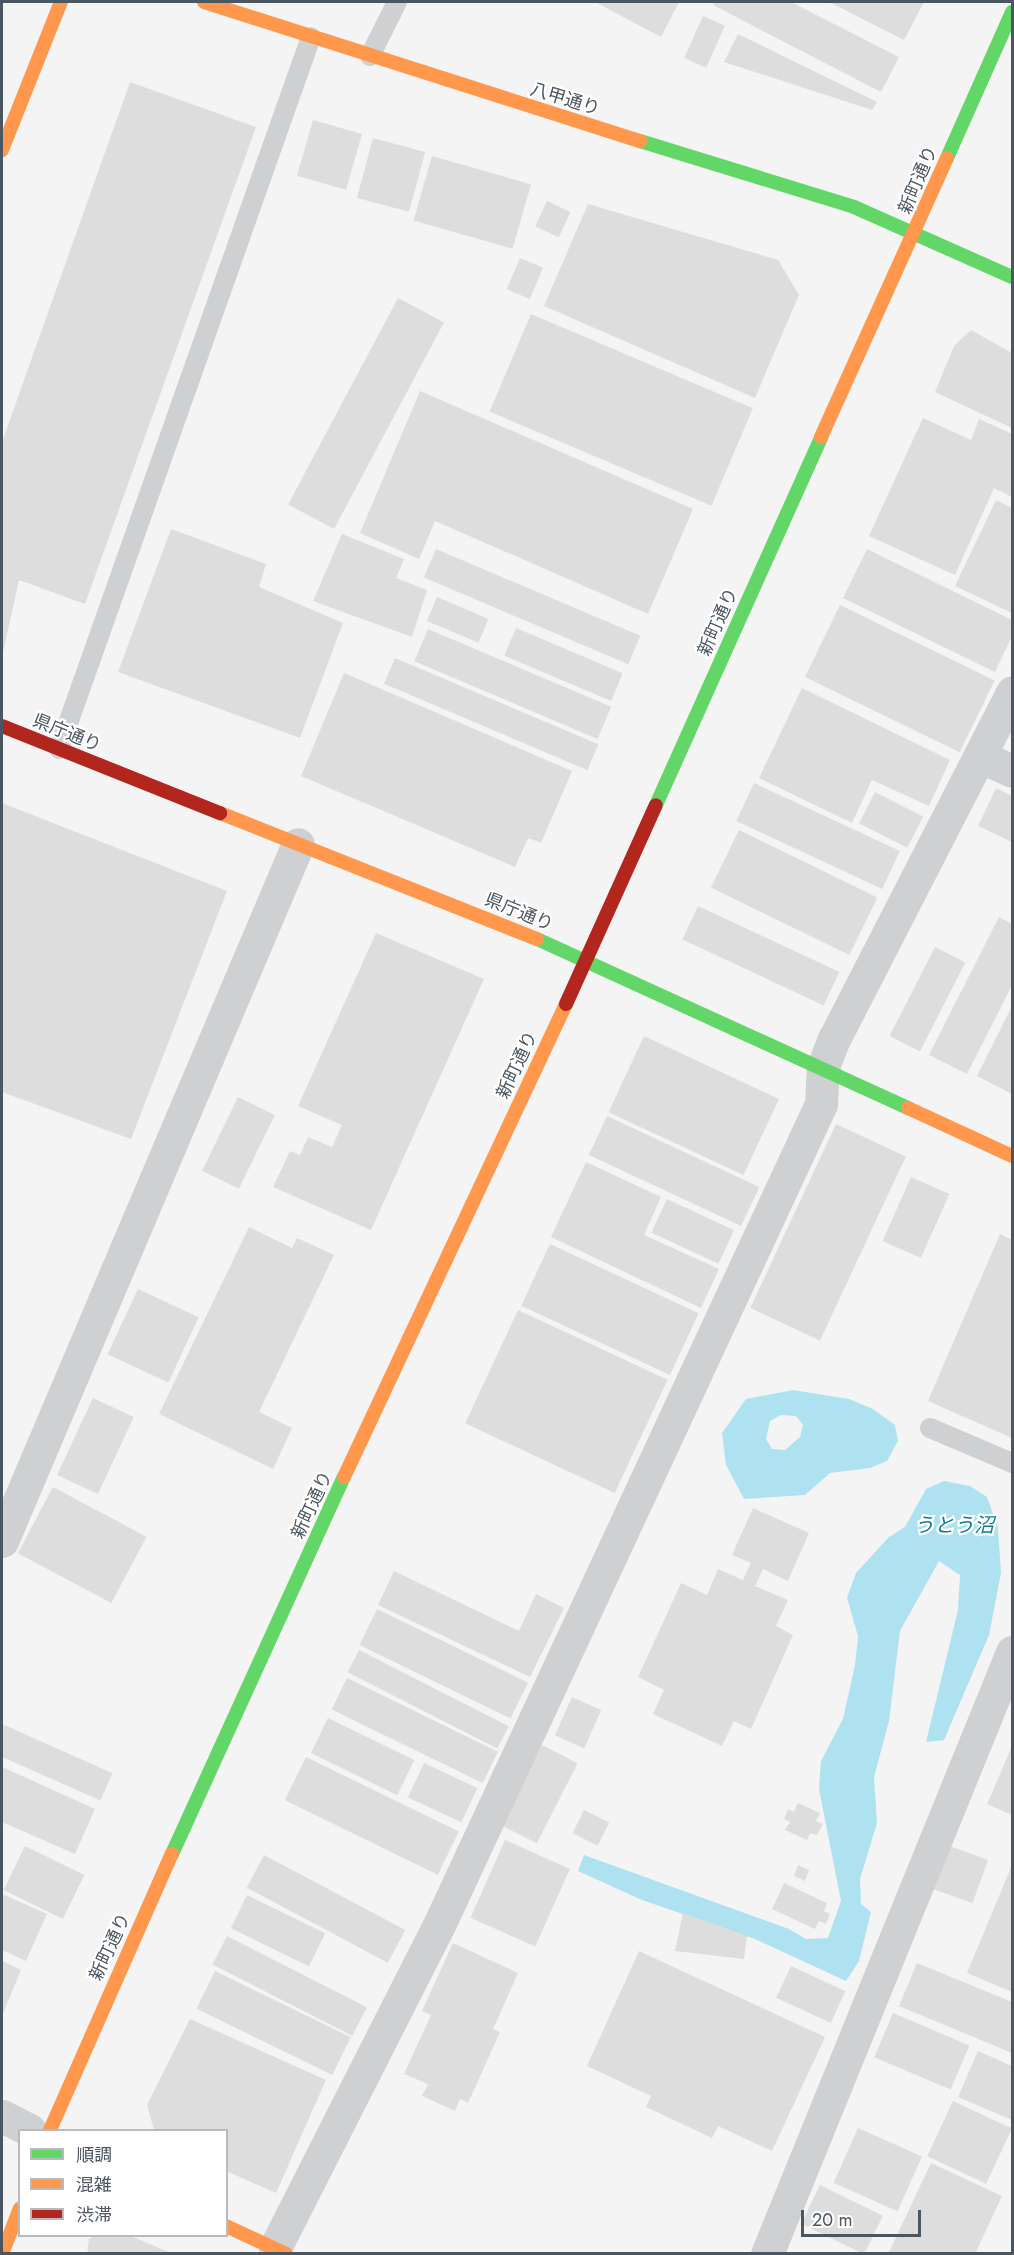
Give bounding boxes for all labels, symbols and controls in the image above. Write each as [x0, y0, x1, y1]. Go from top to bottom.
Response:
street label: 八甲通り [527, 78, 603, 120]
street label: 新町通り [894, 143, 942, 217]
street label: 新町通り [693, 585, 743, 659]
street label: 県庁通り [30, 710, 104, 756]
street label: 県庁通り [482, 889, 556, 935]
street label: 新町通り [492, 1028, 542, 1102]
street label: 新町通り [287, 1468, 337, 1542]
water label: うとう沼 [914, 1513, 994, 1537]
street label: 新町通り [85, 1910, 135, 1984]
legend [18, 2129, 228, 2237]
text: 順調 [76, 2142, 112, 2168]
text: 混雑 [76, 2172, 112, 2198]
scale bar [804, 2198, 924, 2236]
text: 渋滞 [76, 2202, 112, 2228]
text: 20 m [812, 2207, 852, 2233]

